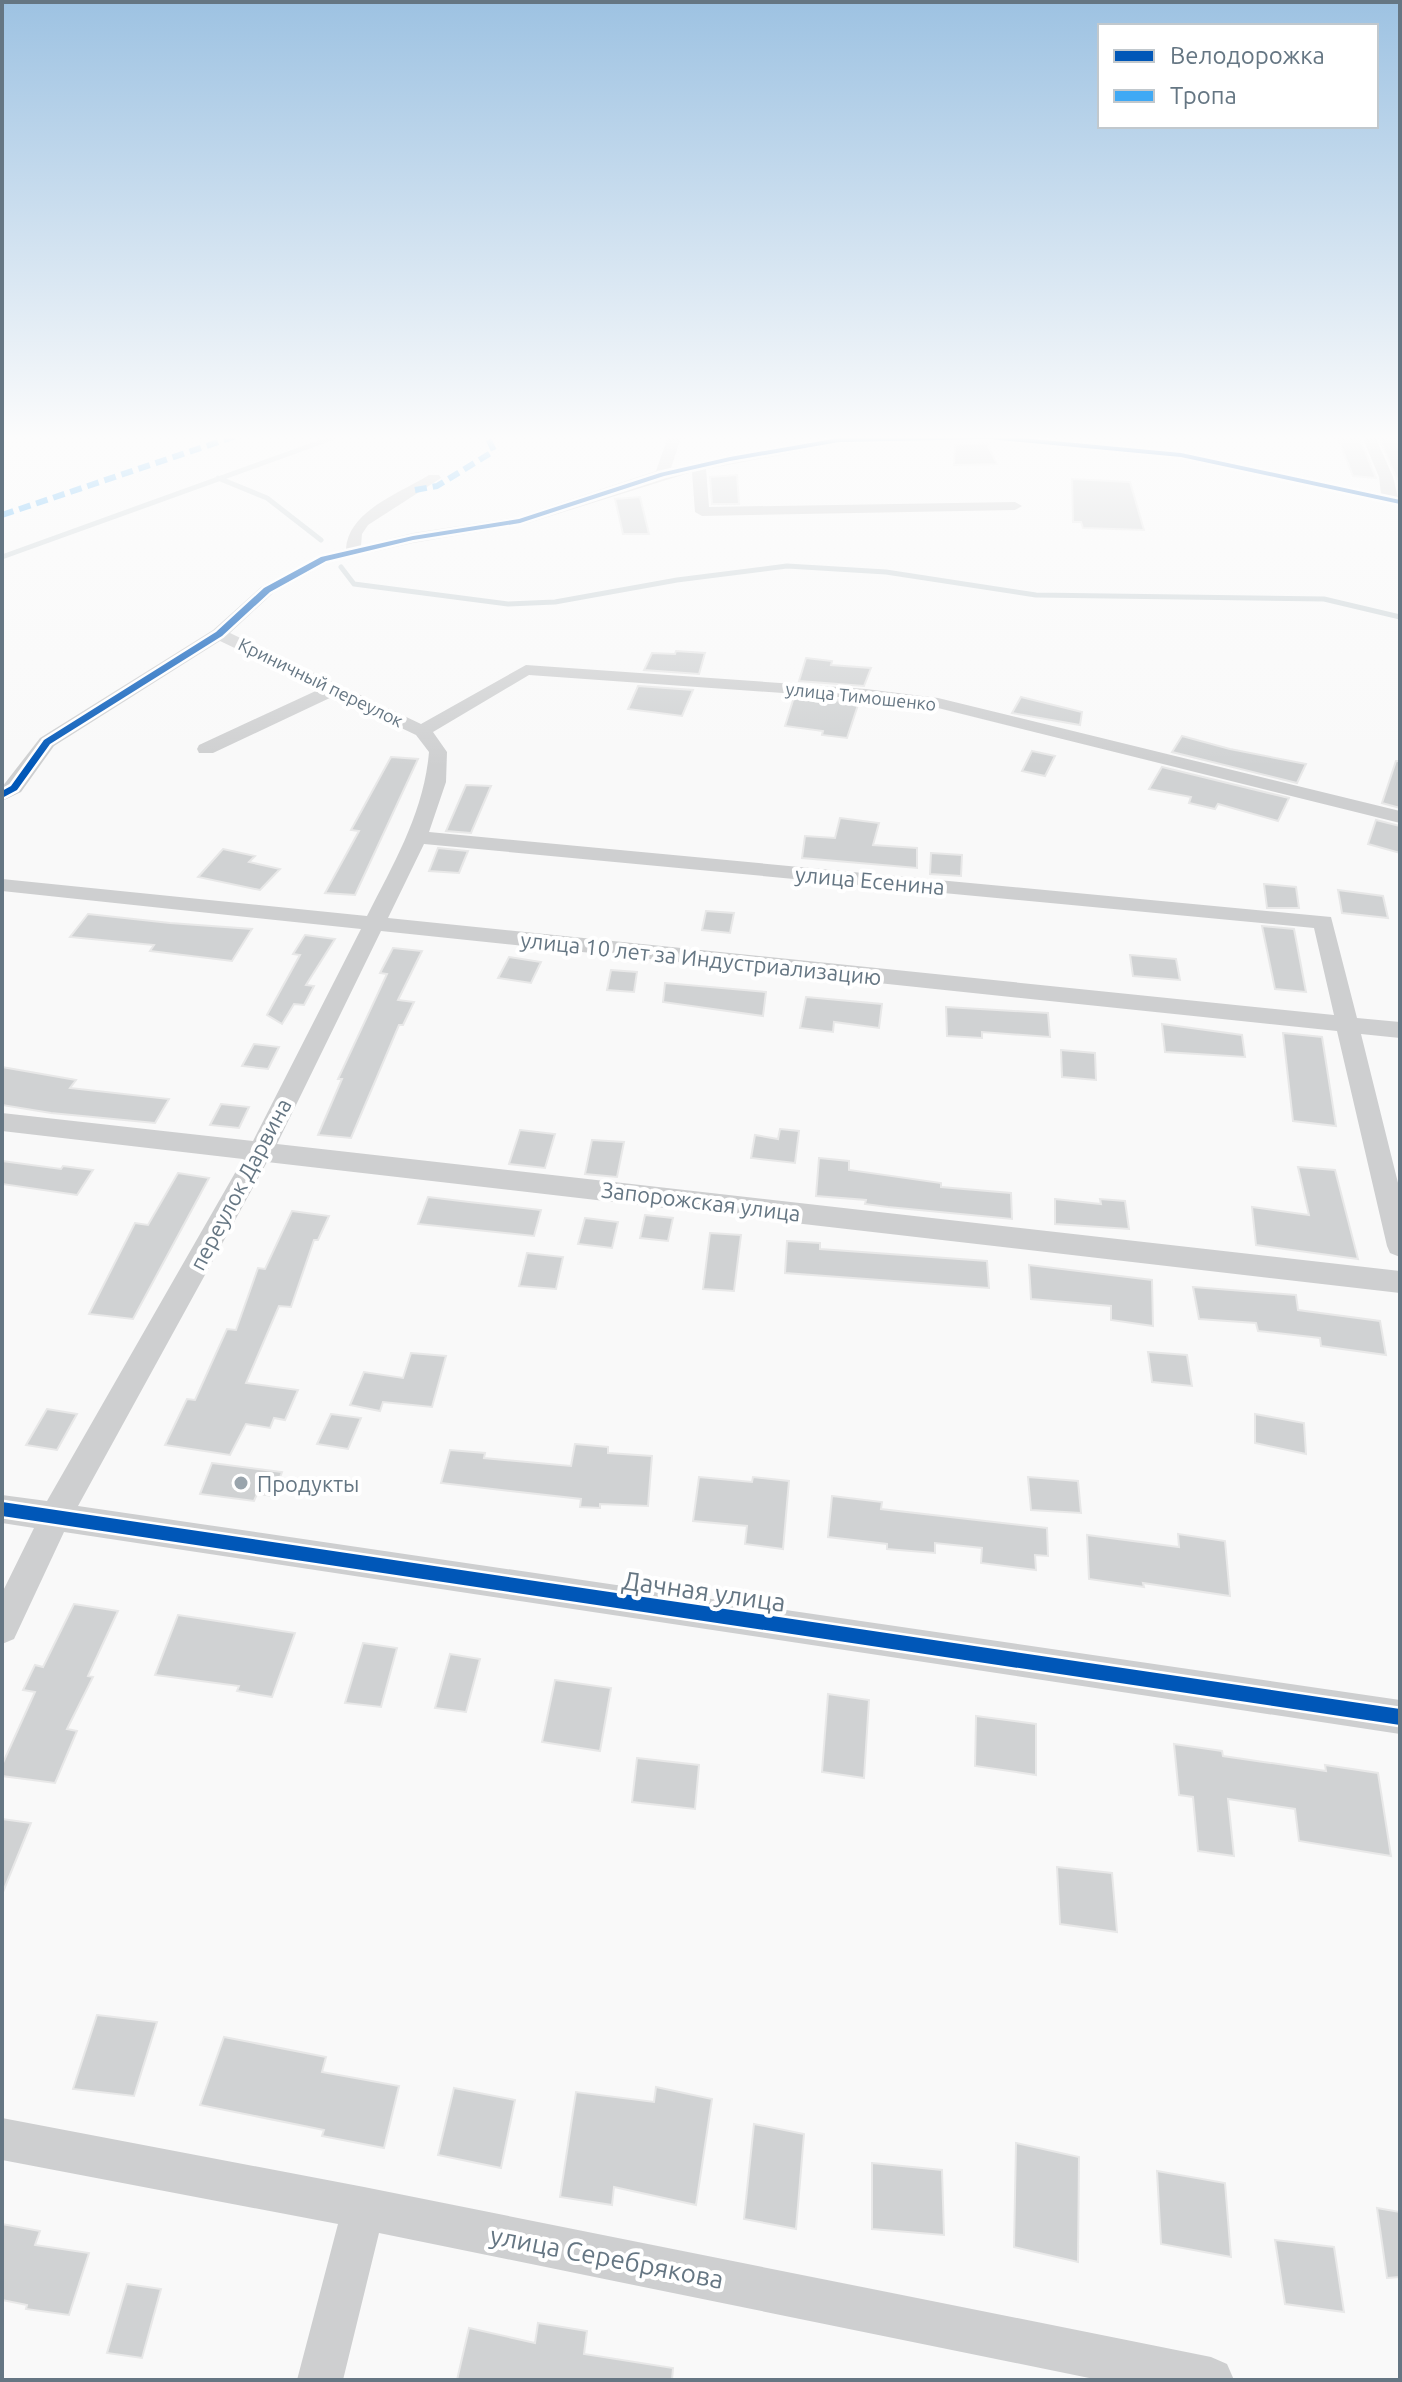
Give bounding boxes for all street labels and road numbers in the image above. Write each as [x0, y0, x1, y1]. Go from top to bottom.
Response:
street label: Криничный переулок [235, 633, 407, 731]
street label: улица Тимошенко [785, 678, 937, 714]
street label: улица Есенина [794, 861, 946, 899]
street label: улица 10 лет за Индустриализацию [519, 927, 883, 989]
street label: переулок Дарвина [184, 1094, 296, 1274]
street label: Запорожская улица [600, 1176, 802, 1226]
street label: Дачная улица [620, 1565, 788, 1617]
street label: улица Серебрякова [488, 2220, 726, 2294]

